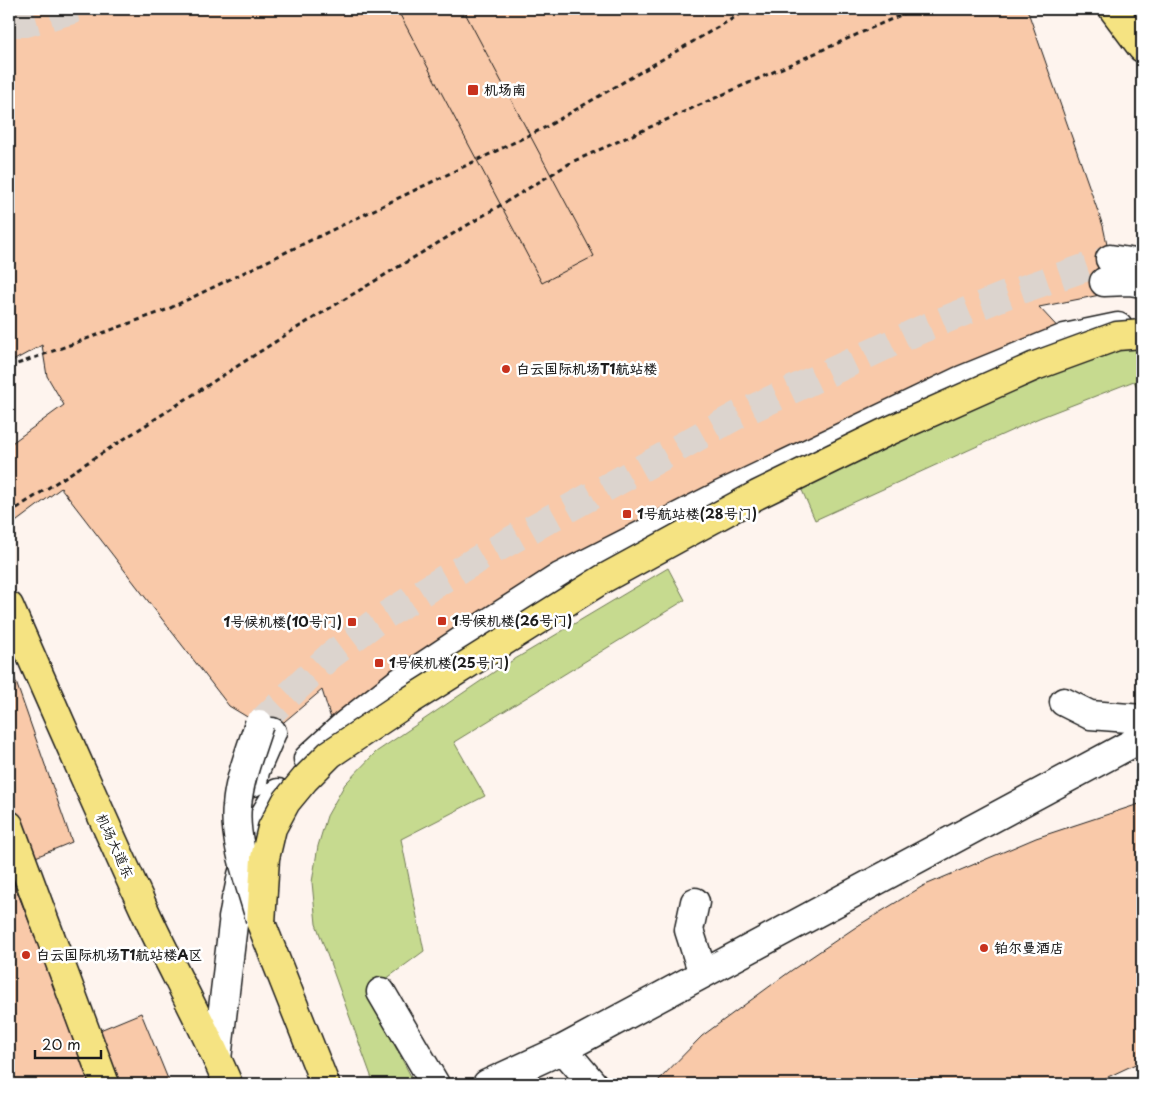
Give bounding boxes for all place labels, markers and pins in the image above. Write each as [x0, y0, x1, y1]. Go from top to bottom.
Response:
place label: 机场南 [484, 79, 526, 100]
marker: 机场南 [466, 83, 480, 97]
place label: 白云国际机场T1航站楼 [516, 358, 657, 379]
marker: 白云国际机场T1航站楼 [500, 363, 512, 375]
place label: 1号航站楼(28号门) [637, 503, 757, 524]
marker: 1号航站楼(28号门) [621, 508, 633, 520]
place label: 1号候机楼(26号门) [452, 610, 572, 631]
place label: 1号候机楼(10号门) [224, 611, 342, 632]
marker: 1号候机楼(26号门) [436, 615, 448, 627]
marker: 1号候机楼(10号门) [346, 616, 358, 628]
place label: 1号候机楼(25号门) [389, 652, 509, 673]
marker: 1号候机楼(25号门) [373, 657, 385, 669]
place label: 铂尔曼酒店 [994, 937, 1064, 958]
marker: 铂尔曼酒店 [978, 942, 990, 954]
place label: 白云国际机场T1航站楼A区 [36, 944, 202, 965]
marker: 白云国际机场T1航站楼A区 [20, 949, 32, 961]

